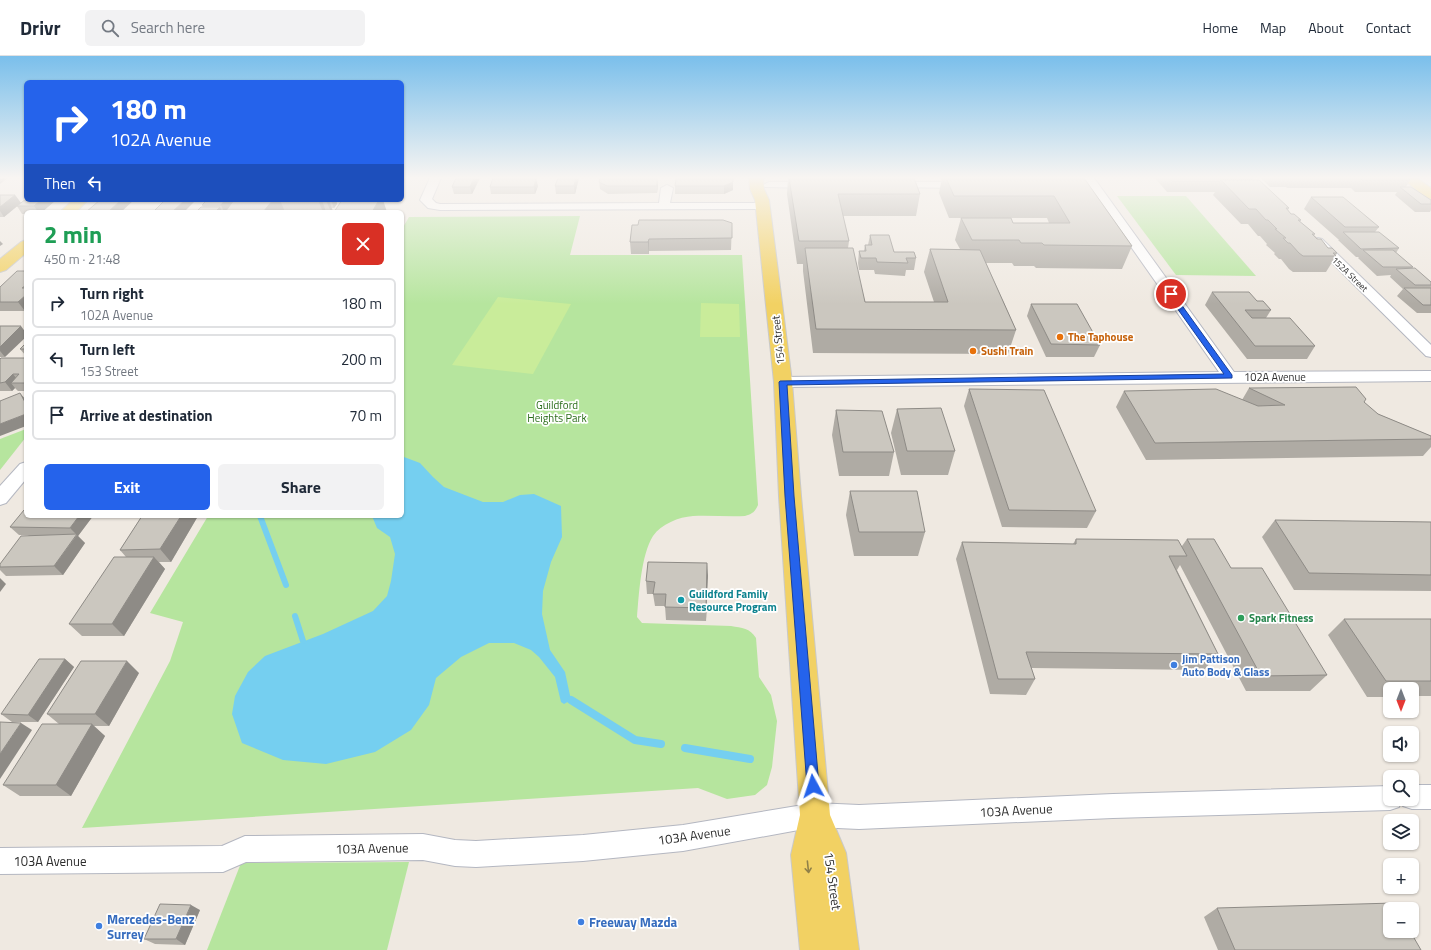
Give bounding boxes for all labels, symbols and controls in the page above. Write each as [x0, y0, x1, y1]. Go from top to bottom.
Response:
search box [85, 10, 365, 46]
text: Drivr [20, 13, 61, 42]
text: Search here [131, 16, 205, 39]
icon: search [99, 17, 121, 39]
text: Home [1203, 17, 1238, 38]
text: Map [1260, 17, 1286, 38]
text: About [1308, 17, 1344, 38]
text: Contact [1366, 17, 1411, 38]
text: 180 m [110, 87, 187, 130]
icon: right [44, 96, 96, 148]
text: 102A Avenue [110, 126, 211, 153]
text: Then [44, 172, 76, 195]
icon: left [84, 172, 106, 194]
text: 2 min [44, 216, 102, 252]
button: close [342, 223, 384, 265]
text: 450 m · 21:48 [44, 249, 120, 269]
street label: 152A Street [1329, 253, 1372, 295]
pin [1154, 277, 1188, 311]
text: Turn right [80, 282, 144, 305]
icon: arrive [1160, 283, 1182, 305]
icon: right [46, 292, 68, 314]
text: 180 m [341, 292, 382, 315]
text: 102A Avenue [80, 305, 153, 325]
street label: 154 Street [767, 315, 789, 365]
place label: The Taphouse [1068, 329, 1134, 345]
marker: The Taphouse [1055, 332, 1065, 342]
text: Turn left [80, 338, 135, 361]
place label: Sushi Train [981, 343, 1033, 359]
marker: Sushi Train [968, 346, 978, 356]
icon: left [46, 348, 68, 370]
text: 200 m [341, 348, 382, 371]
text: 153 Street [80, 361, 138, 381]
street label: 102A Avenue [1244, 369, 1306, 385]
park label: Guildford Heights Park [527, 397, 587, 426]
icon: arrive [46, 404, 68, 426]
text: Arrive at destination [80, 404, 213, 427]
text: 70 m [349, 404, 382, 427]
button: Exit [44, 464, 210, 510]
button: Share [218, 464, 384, 510]
place label: Guildford Family Resource Program [689, 586, 777, 615]
marker: Guildford Family Resource Program [676, 595, 686, 605]
place label: Spark Fitness [1249, 610, 1314, 626]
marker: Spark Fitness [1236, 613, 1246, 623]
place label: Jim Pattison Auto Body & Glass [1182, 651, 1269, 680]
marker: Jim Pattison Auto Body & Glass [1169, 660, 1179, 670]
north arrow [1383, 682, 1419, 718]
map controls [1383, 682, 1419, 938]
button: sound [1383, 726, 1419, 762]
position arrow [792, 765, 834, 807]
button: search [1383, 770, 1419, 806]
street label: 103A Avenue [979, 798, 1053, 822]
button: layers [1383, 814, 1419, 850]
street label: 103A Avenue [656, 820, 732, 850]
street label: 103A Avenue [335, 837, 409, 859]
street label: 103A Avenue [13, 851, 87, 871]
street label: 154 Street [819, 851, 847, 912]
button: + [1383, 858, 1419, 894]
one-way arrow [804, 860, 812, 873]
button: − [1383, 902, 1419, 938]
place label: Mercedes-Benz Surrey [107, 909, 195, 944]
place label: Freeway Mazda [589, 912, 678, 932]
marker: Freeway Mazda [576, 917, 586, 927]
marker: Mercedes-Benz Surrey [94, 921, 104, 931]

